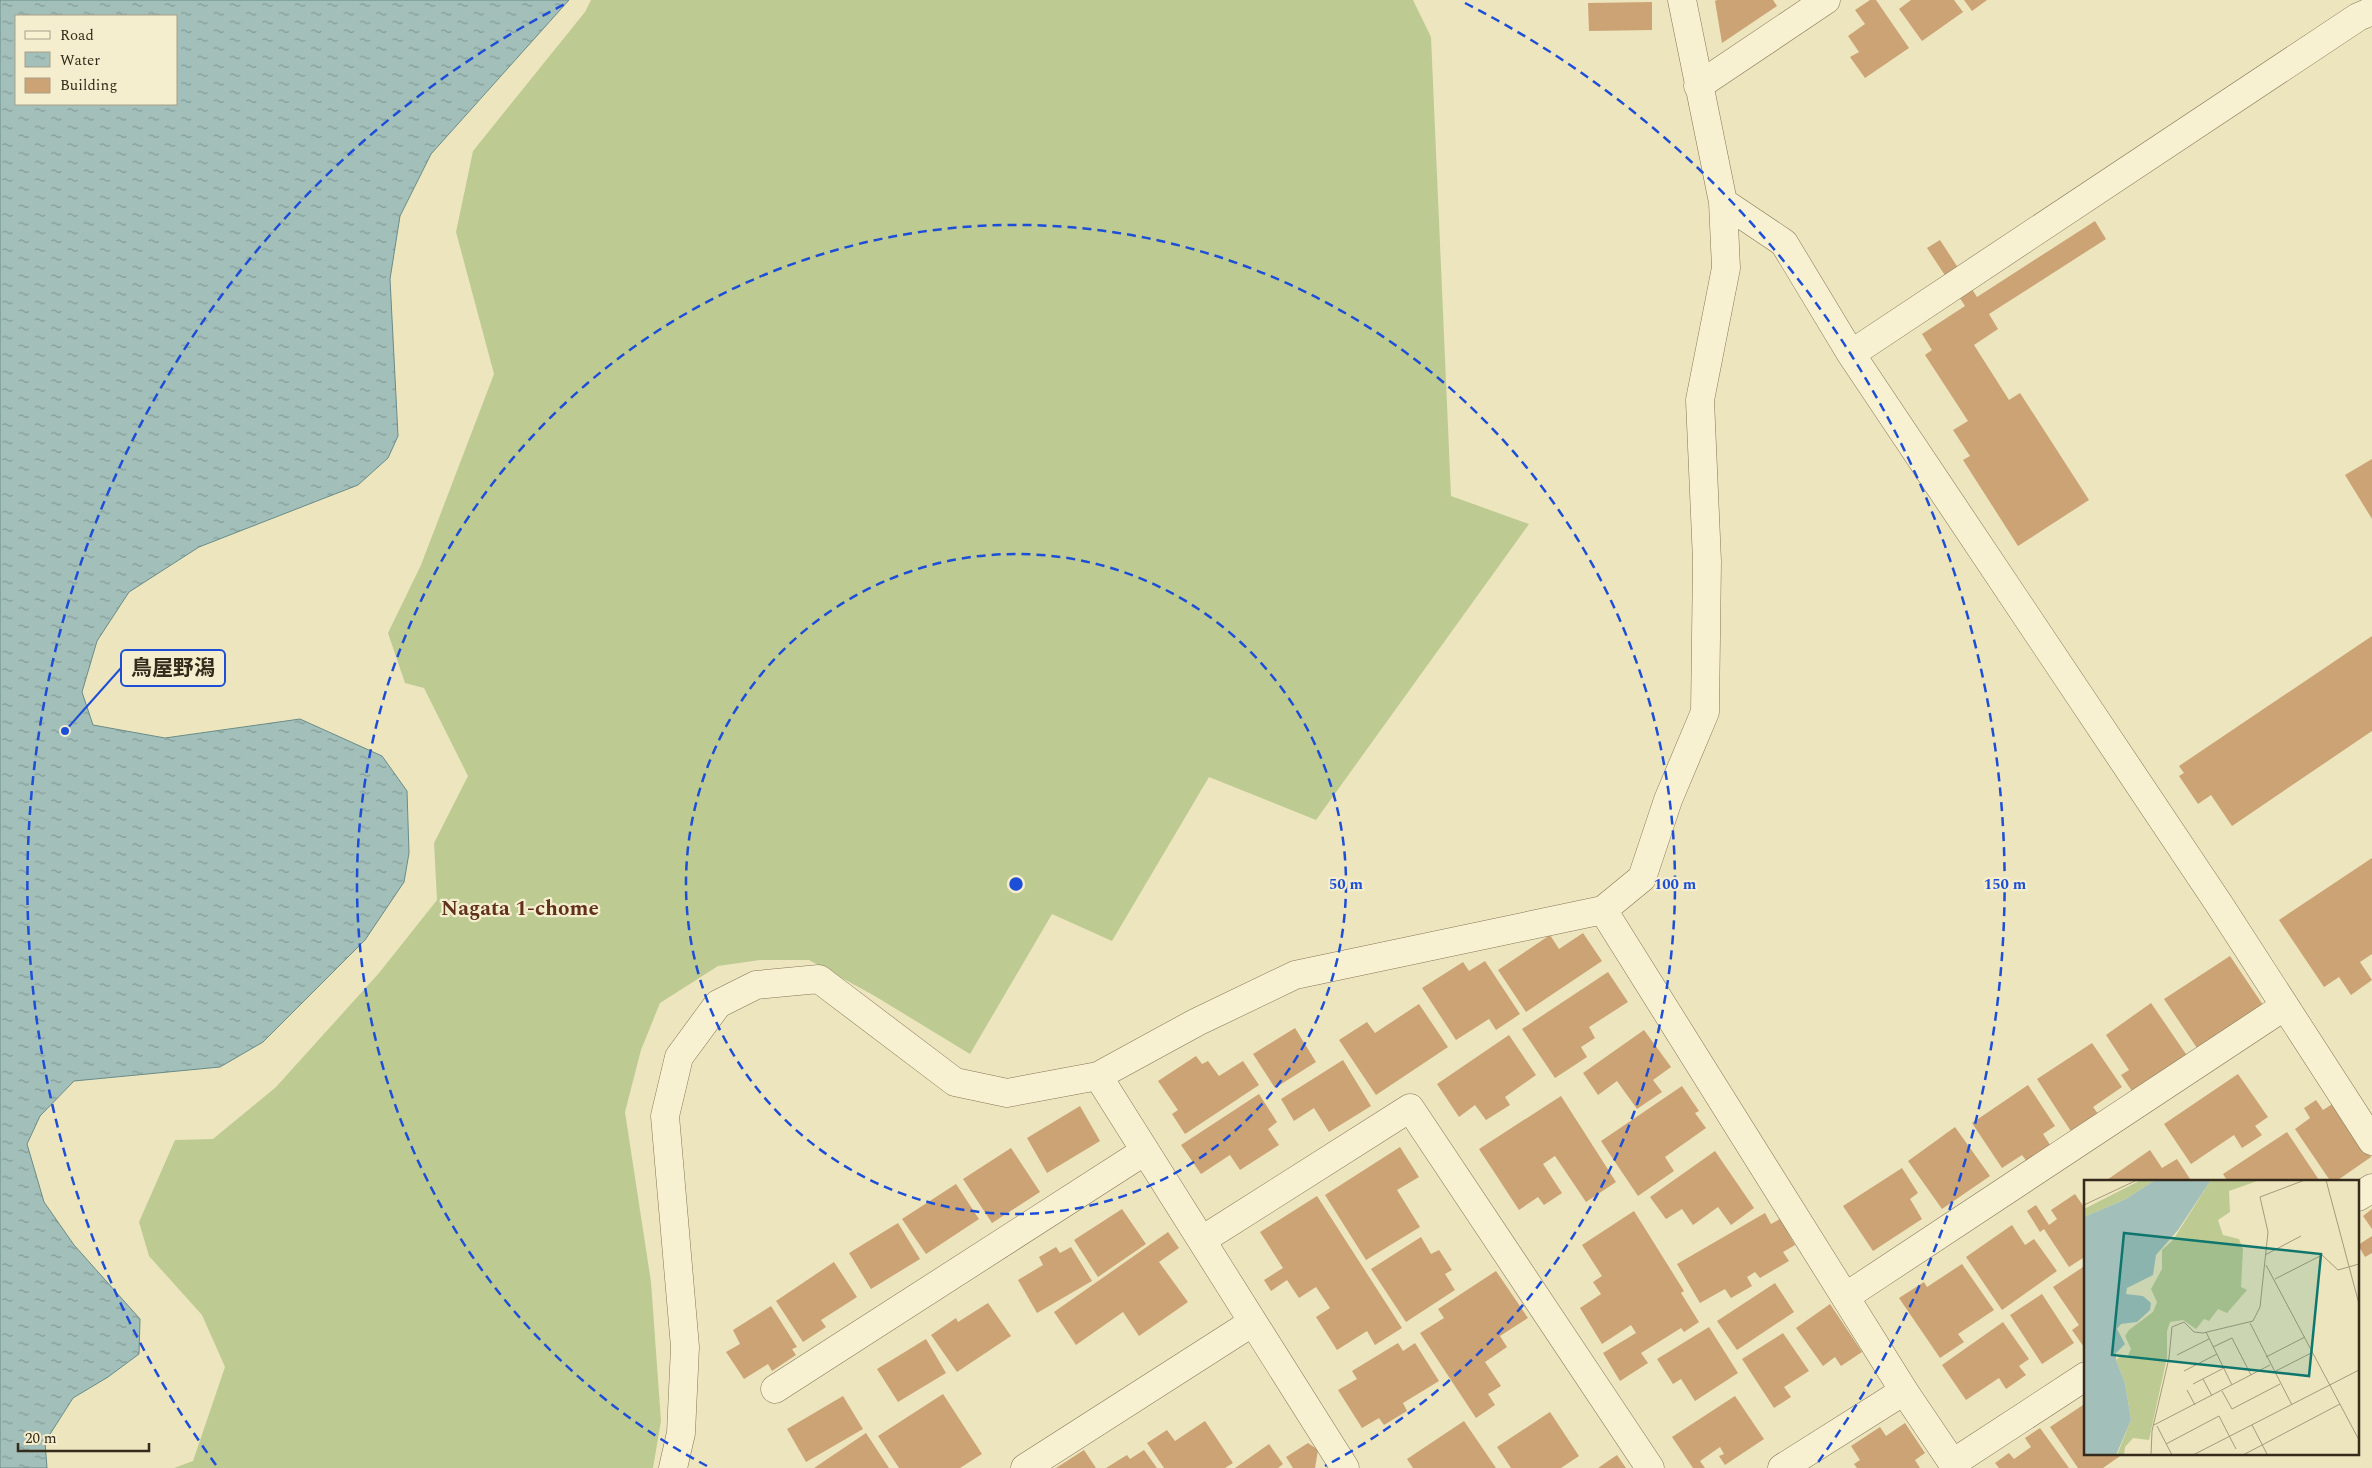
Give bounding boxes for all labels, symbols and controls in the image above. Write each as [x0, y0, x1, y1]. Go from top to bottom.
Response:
legend [15, 15, 178, 105]
text: Road [60, 24, 94, 47]
text: Water [60, 49, 100, 72]
text: Building [60, 74, 117, 97]
callout: 鳥屋野潟 [121, 650, 225, 686]
text: 鳥屋野潟 [131, 653, 215, 685]
text: 50 m [1329, 873, 1364, 896]
text: 100 m [1654, 873, 1697, 896]
text: 150 m [1984, 873, 2027, 896]
centre of rings [1007, 875, 1025, 893]
district label: Nagata 1-chome [441, 893, 599, 925]
inset map [2084, 1180, 2360, 1456]
scale bar [18, 1420, 149, 1452]
text: 20 m [25, 1427, 57, 1450]

